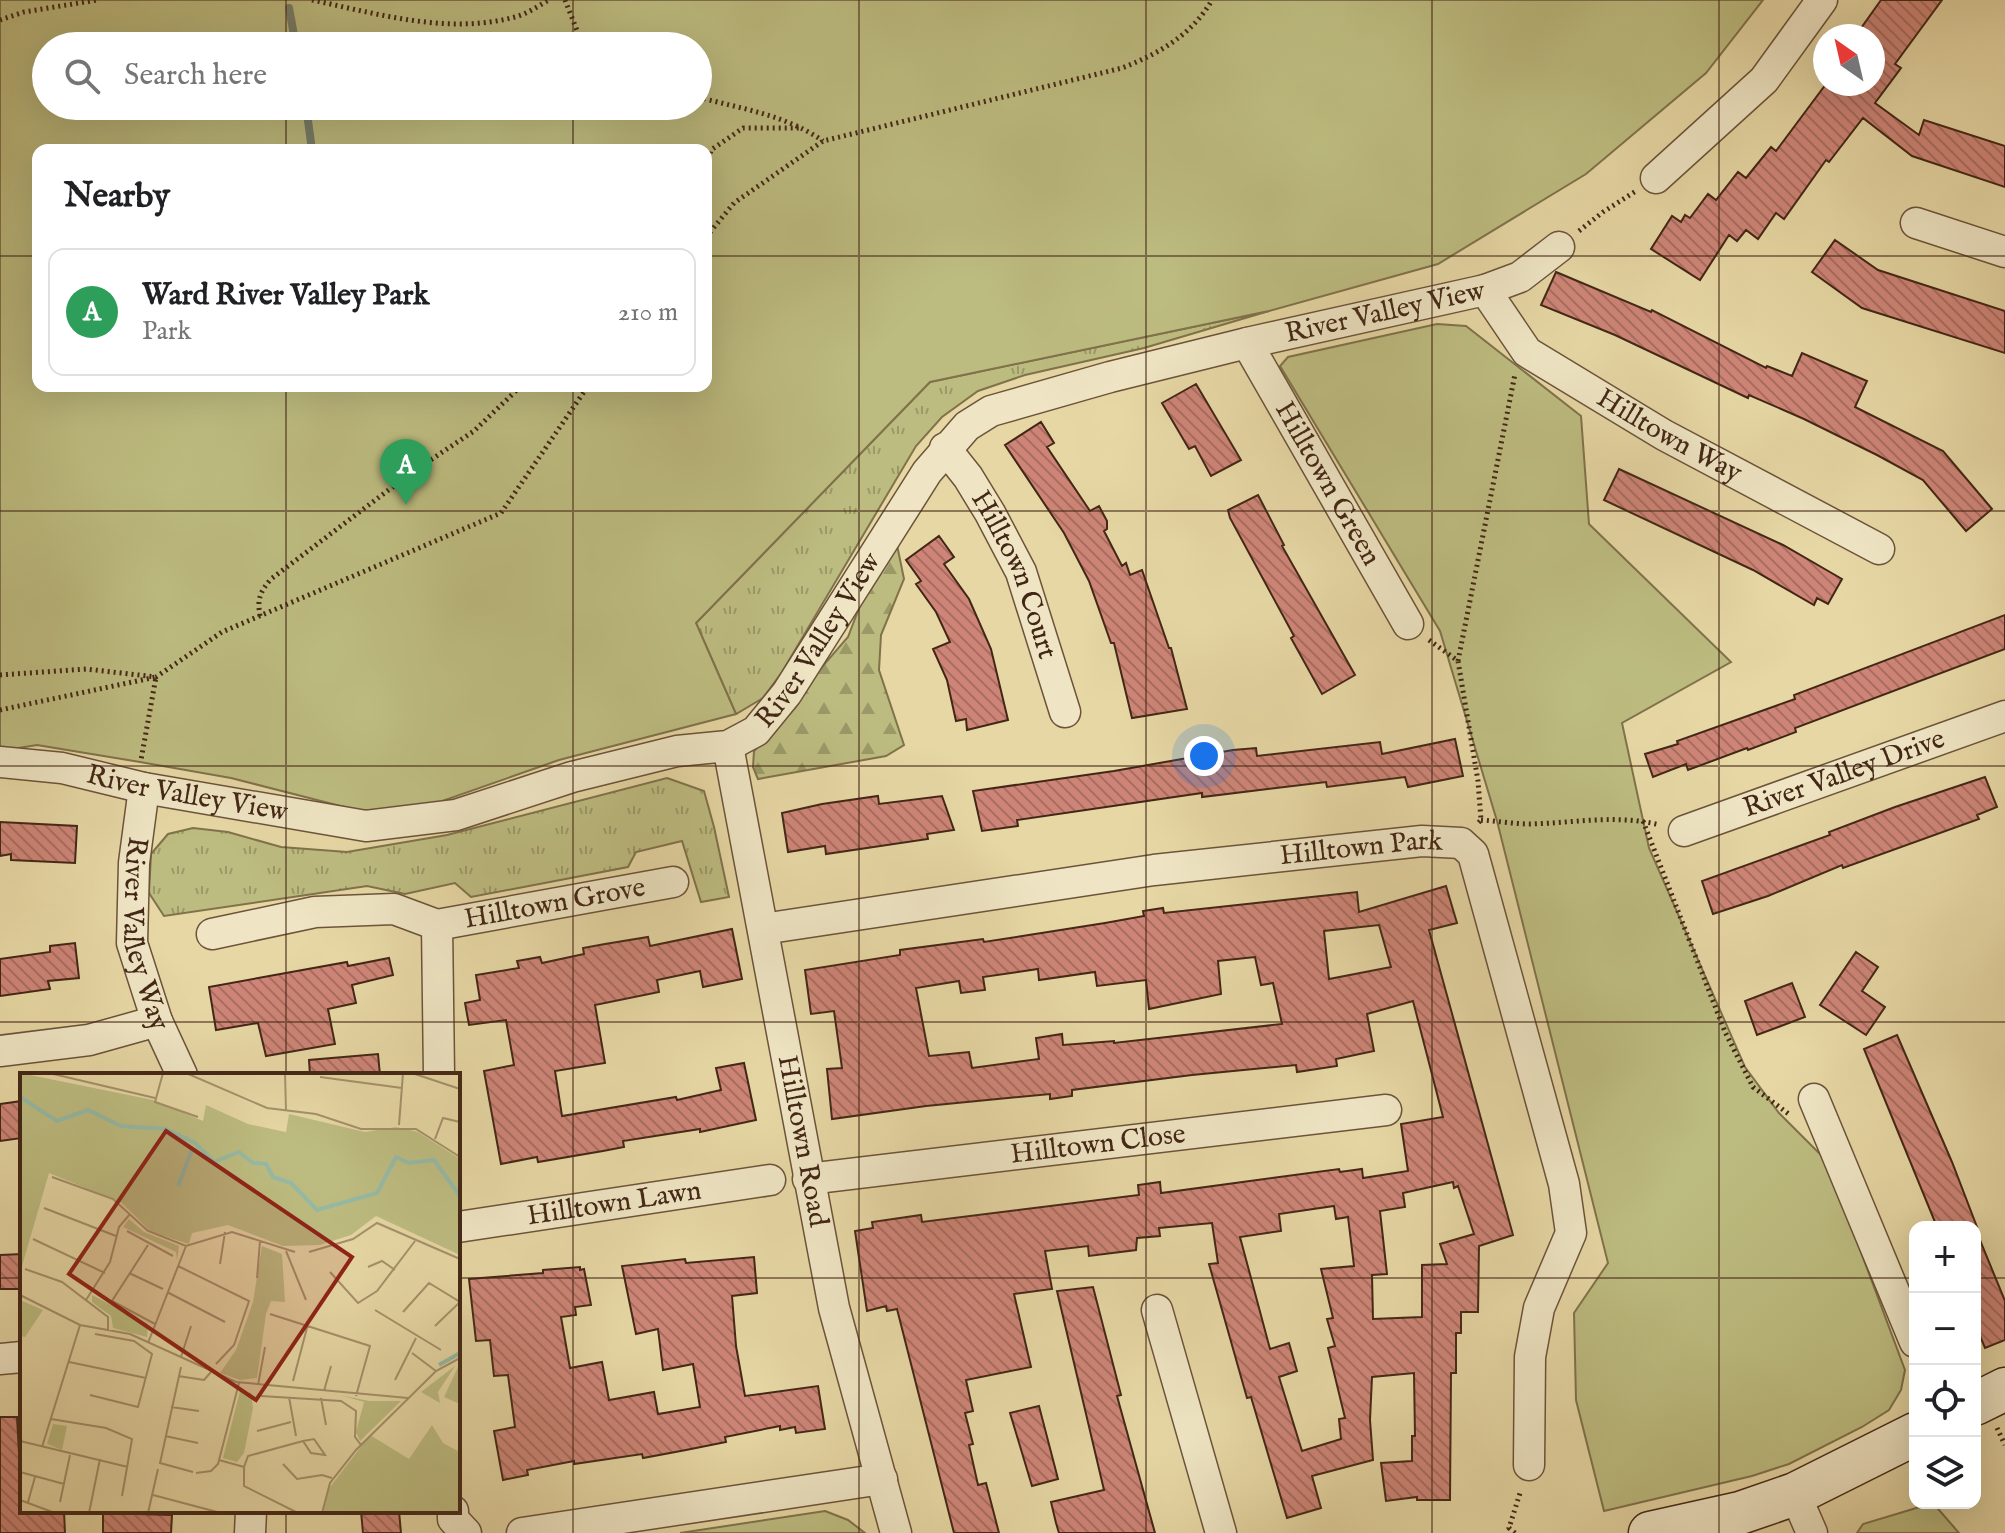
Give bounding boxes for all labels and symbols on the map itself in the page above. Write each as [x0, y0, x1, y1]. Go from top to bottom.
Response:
north arrow [1813, 24, 1885, 96]
street label: River Valley View [1282, 273, 1489, 351]
street label: Hilltown Way [1590, 381, 1748, 491]
street label: Hilltown Green [1267, 395, 1388, 572]
pin: A [380, 439, 432, 505]
street label: Hilltown Court [963, 484, 1065, 664]
street label: River Valley View [748, 545, 889, 736]
street label: River Valley Drive [1738, 721, 1950, 826]
your location [1184, 736, 1224, 776]
street label: River Valley View [83, 757, 291, 830]
street label: Hilltown Park [1278, 823, 1445, 874]
street label: River Valley Way [114, 835, 177, 1037]
street label: Hilltown Grove [462, 870, 648, 937]
street label: Hilltown Road [769, 1052, 836, 1230]
inset map [20, 1073, 460, 1513]
street label: Hilltown Close [1008, 1117, 1188, 1172]
street label: Hilltown Lawn [525, 1173, 704, 1234]

